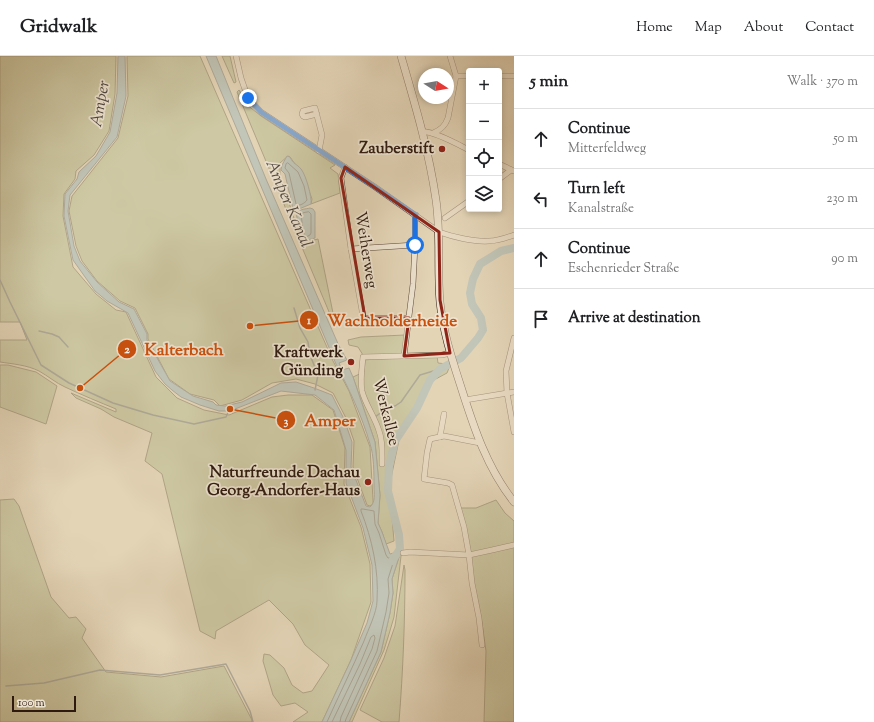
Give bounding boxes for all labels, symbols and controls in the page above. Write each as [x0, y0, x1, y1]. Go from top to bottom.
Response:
text: Gridwalk [20, 14, 97, 41]
text: Home [636, 18, 673, 38]
text: Map [695, 18, 722, 38]
text: About [744, 18, 783, 38]
text: Contact [805, 18, 854, 38]
north arrow [418, 68, 454, 104]
map controls [466, 68, 502, 212]
button: + [466, 68, 502, 104]
text: 5 min [530, 70, 568, 94]
text: Walk · 370 m [787, 73, 858, 91]
water label: Amper [85, 79, 117, 129]
route end [239, 89, 257, 107]
button: − [466, 104, 502, 140]
text: Continue [568, 119, 630, 140]
icon: ahead [530, 128, 552, 150]
text: 50 m [833, 130, 858, 148]
place label: Zauberstift [359, 138, 435, 161]
button: locate [466, 140, 502, 176]
text: Mitterfeldweg [568, 140, 646, 158]
marker: Zauberstift [437, 144, 447, 154]
water label: Amper Kanal [259, 156, 317, 252]
button: layers [466, 176, 502, 212]
text: Turn left [568, 179, 625, 200]
icon: left [530, 188, 552, 210]
text: 230 m [826, 190, 858, 208]
text: Kanalstraße [568, 200, 634, 218]
street label: Weiherweg [348, 210, 382, 290]
route start [406, 236, 424, 254]
text: Continue [568, 239, 630, 260]
icon: ahead [530, 248, 552, 270]
text: 90 m [831, 250, 858, 268]
text: Eschenrieder Straße [568, 260, 679, 278]
callout: Wachholderheide [299, 305, 465, 334]
icon: arrive [530, 308, 552, 330]
text: Arrive at destination [568, 308, 701, 329]
text: Wachholderheide [327, 310, 457, 334]
text: 1 [306, 312, 312, 330]
callout: Kalterbach [117, 335, 232, 364]
text: Kalterbach [144, 339, 224, 363]
text: 2 [124, 341, 130, 359]
place label: Kraftwerk Günding [274, 342, 343, 383]
marker: Kraftwerk Günding [346, 357, 356, 367]
street label: Werkallee [365, 376, 405, 448]
callout: Amper [276, 406, 364, 435]
text: Amper [304, 410, 356, 434]
text: 3 [284, 413, 289, 431]
place label: Naturfreunde Dachau Georg-Andorfer-Haus [207, 462, 361, 503]
marker: Naturfreunde Dachau Georg-Andorfer-Haus [363, 477, 373, 487]
scale bar [12, 694, 76, 713]
text: 100 m [18, 695, 45, 711]

